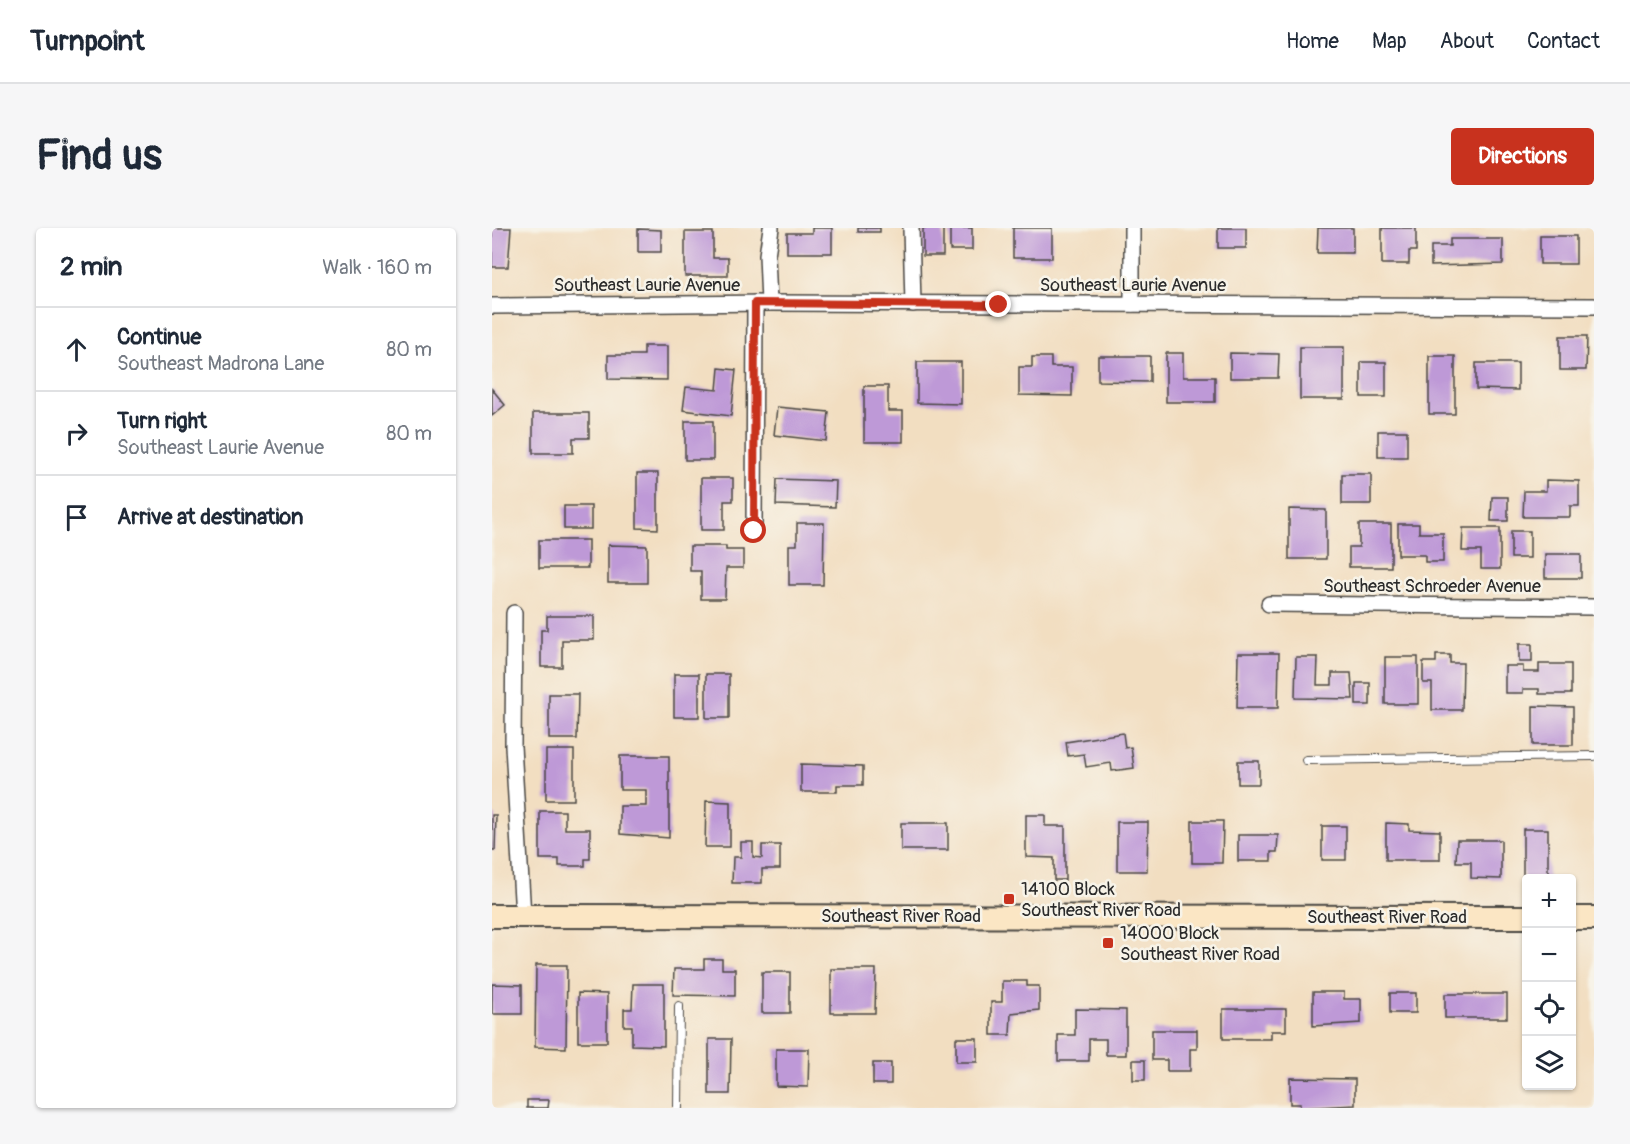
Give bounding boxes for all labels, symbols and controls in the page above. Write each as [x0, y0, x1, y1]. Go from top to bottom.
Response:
text: Turnpoint [30, 24, 144, 59]
text: Home [1286, 28, 1339, 55]
text: Map [1372, 28, 1407, 55]
text: About [1440, 28, 1494, 55]
text: Contact [1527, 28, 1600, 55]
button: Directions [1451, 128, 1594, 185]
text: Find us [36, 130, 162, 182]
text: 2 min [60, 251, 122, 283]
text: Walk · 160 m [322, 255, 432, 280]
street label: Southeast Laurie Avenue [554, 274, 740, 297]
street label: Southeast Laurie Avenue [1040, 274, 1226, 297]
route end [985, 291, 1011, 317]
text: Continue [117, 323, 201, 351]
icon: ahead [60, 333, 93, 366]
text: 80 m [386, 337, 432, 362]
text: Southeast Madrona Lane [117, 351, 324, 376]
text: Turn right [117, 407, 207, 435]
icon: right [60, 417, 93, 450]
text: 80 m [386, 421, 432, 446]
text: Southeast Laurie Avenue [117, 435, 324, 460]
icon: arrive [60, 501, 93, 534]
text: Arrive at destination [117, 503, 303, 531]
route start [740, 517, 766, 543]
street label: Southeast Schroeder Avenue [1323, 575, 1541, 598]
map controls [1522, 874, 1576, 1090]
button: + [1522, 874, 1576, 928]
place label: 14100 Block Southeast River Road [1021, 878, 1181, 922]
marker: 14100 Block Southeast River Road [1002, 892, 1016, 906]
street label: Southeast River Road [821, 905, 981, 928]
street label: Southeast River Road [1307, 906, 1467, 929]
place label: 14000 Block Southeast River Road [1120, 922, 1280, 966]
button: − [1522, 928, 1576, 982]
marker: 14000 Block Southeast River Road [1101, 936, 1115, 950]
button: locate [1522, 982, 1576, 1036]
button: layers [1522, 1036, 1576, 1090]

